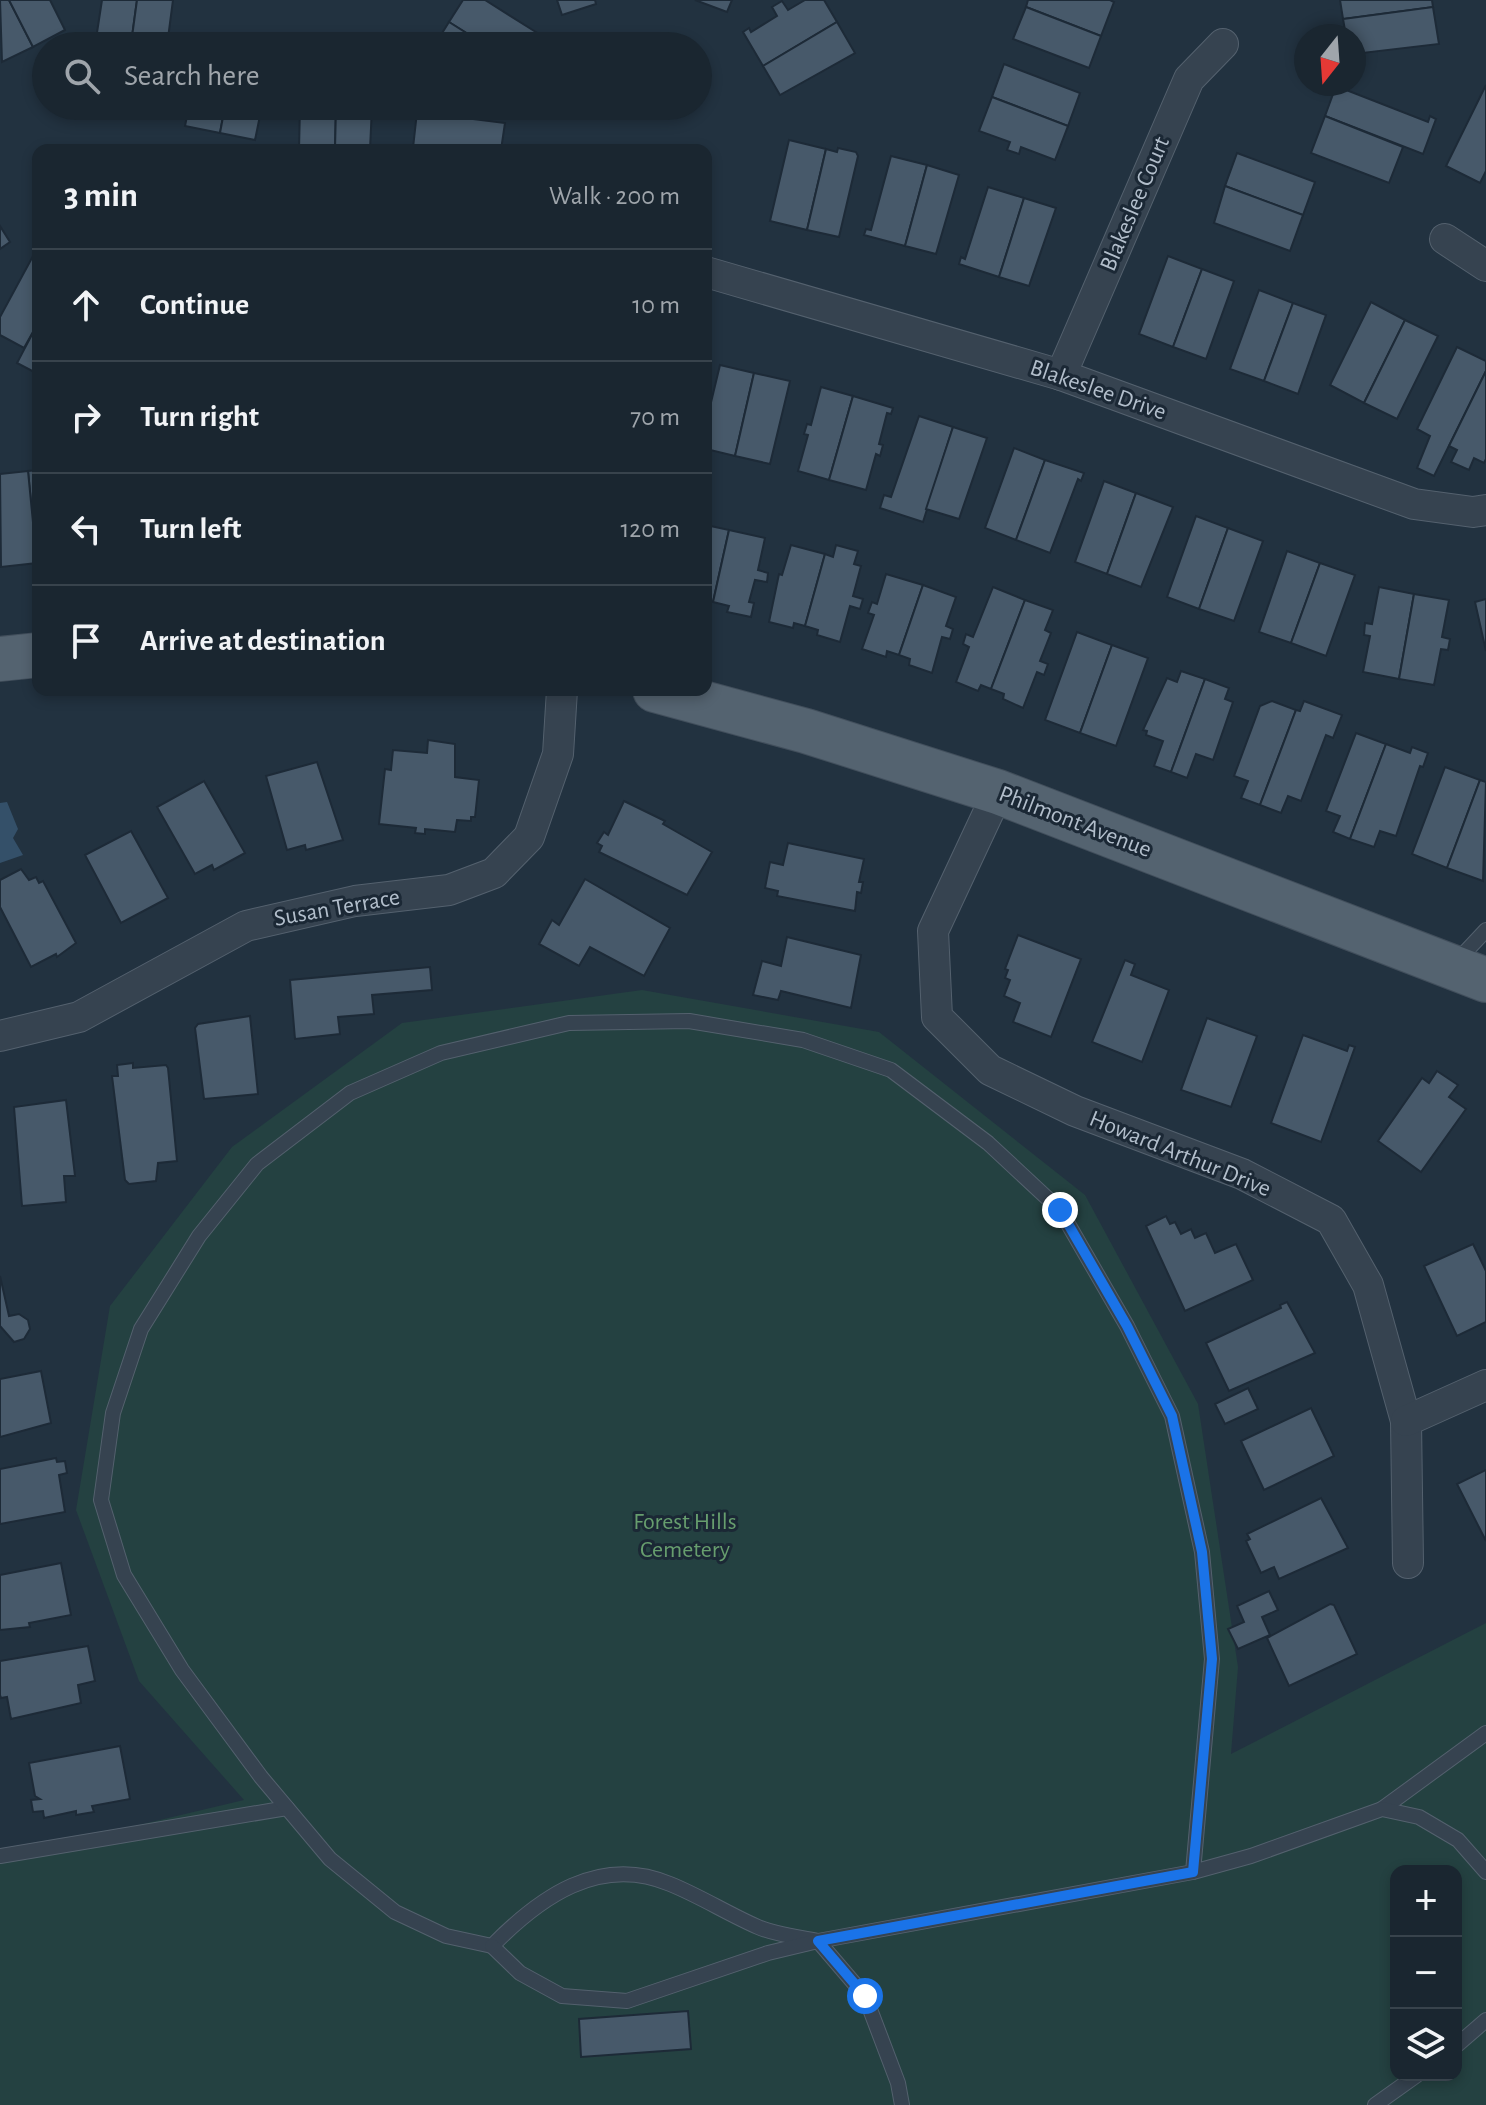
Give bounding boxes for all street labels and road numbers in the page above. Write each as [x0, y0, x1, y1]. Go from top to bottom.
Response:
street label: Blakeslee Court [1096, 133, 1174, 275]
street label: Blakeslee Drive [1027, 355, 1169, 425]
street label: Philmont Avenue [995, 782, 1155, 862]
street label: Susan Terrace [272, 885, 402, 931]
street label: Howard Arthur Drive [1086, 1107, 1274, 1201]

